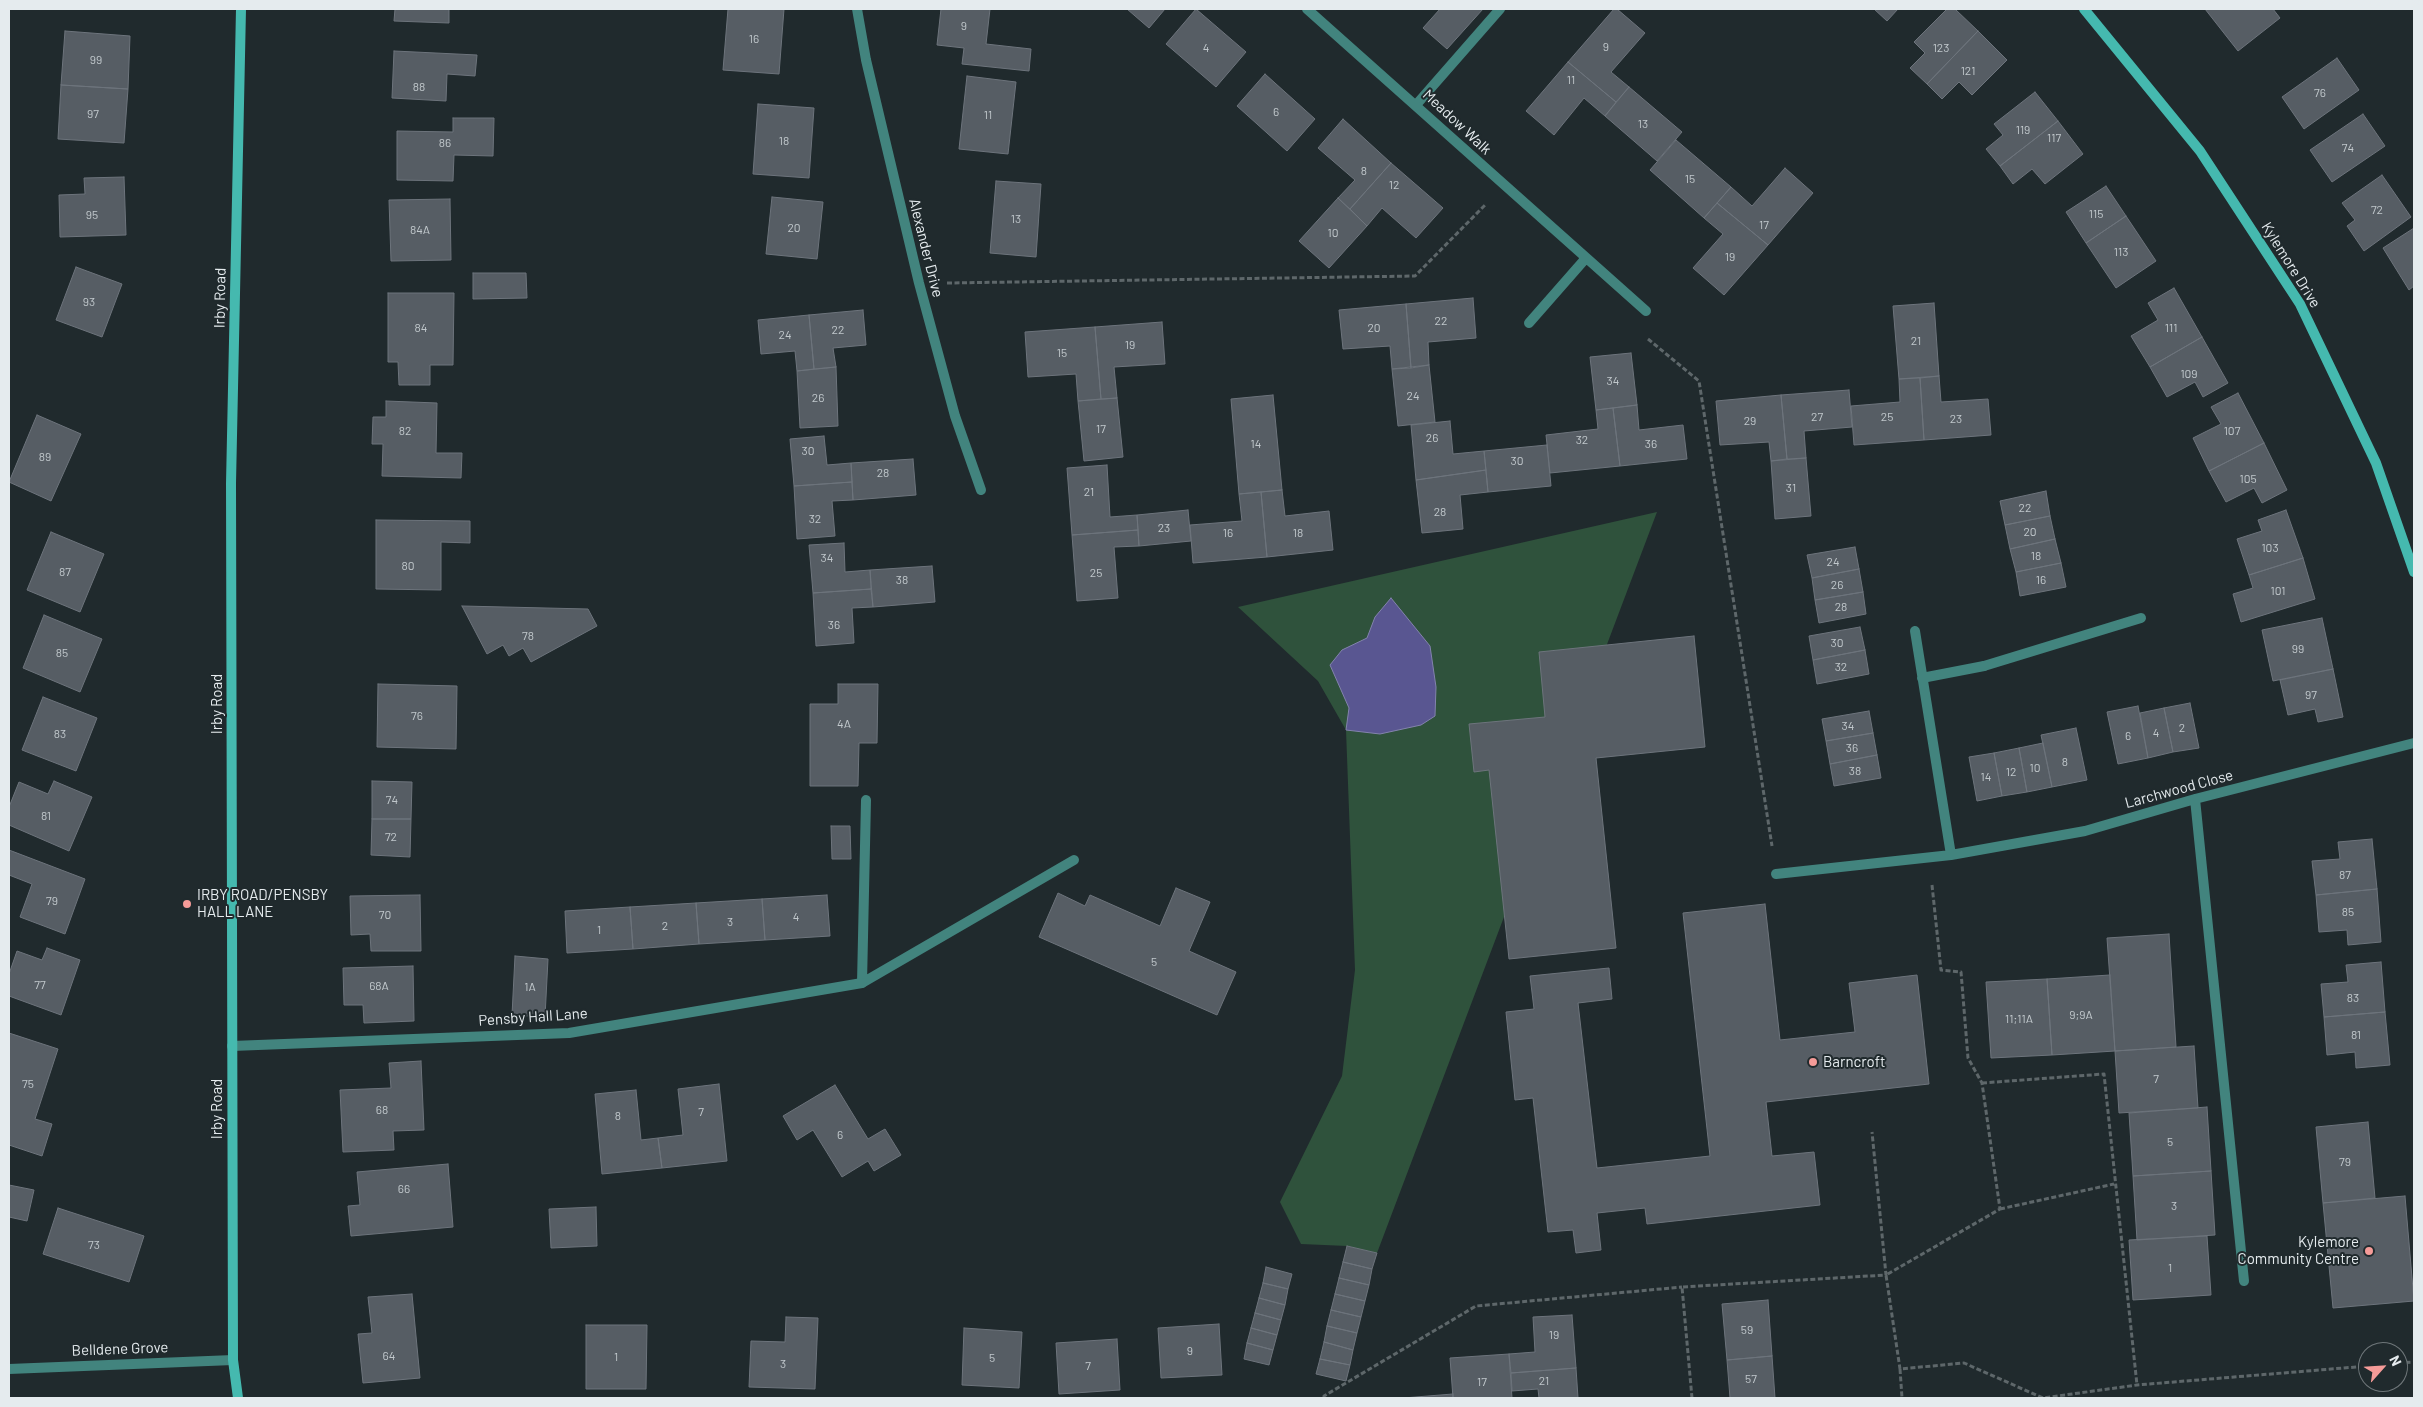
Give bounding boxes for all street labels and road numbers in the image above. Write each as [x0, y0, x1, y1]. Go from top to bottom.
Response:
street label: Meadow Walk [1419, 86, 1495, 158]
street label: Alexander Drive [905, 197, 947, 299]
street label: Kylemore Drive [2258, 219, 2324, 311]
street label: Irby Road [210, 268, 230, 328]
street label: Irby Road [208, 674, 226, 734]
street label: Larchwood Close [2123, 766, 2235, 812]
street label: Pensby Hall Lane [478, 1004, 588, 1030]
street label: Irby Road [208, 1079, 226, 1139]
street label: Belldene Grove [71, 1338, 169, 1360]

